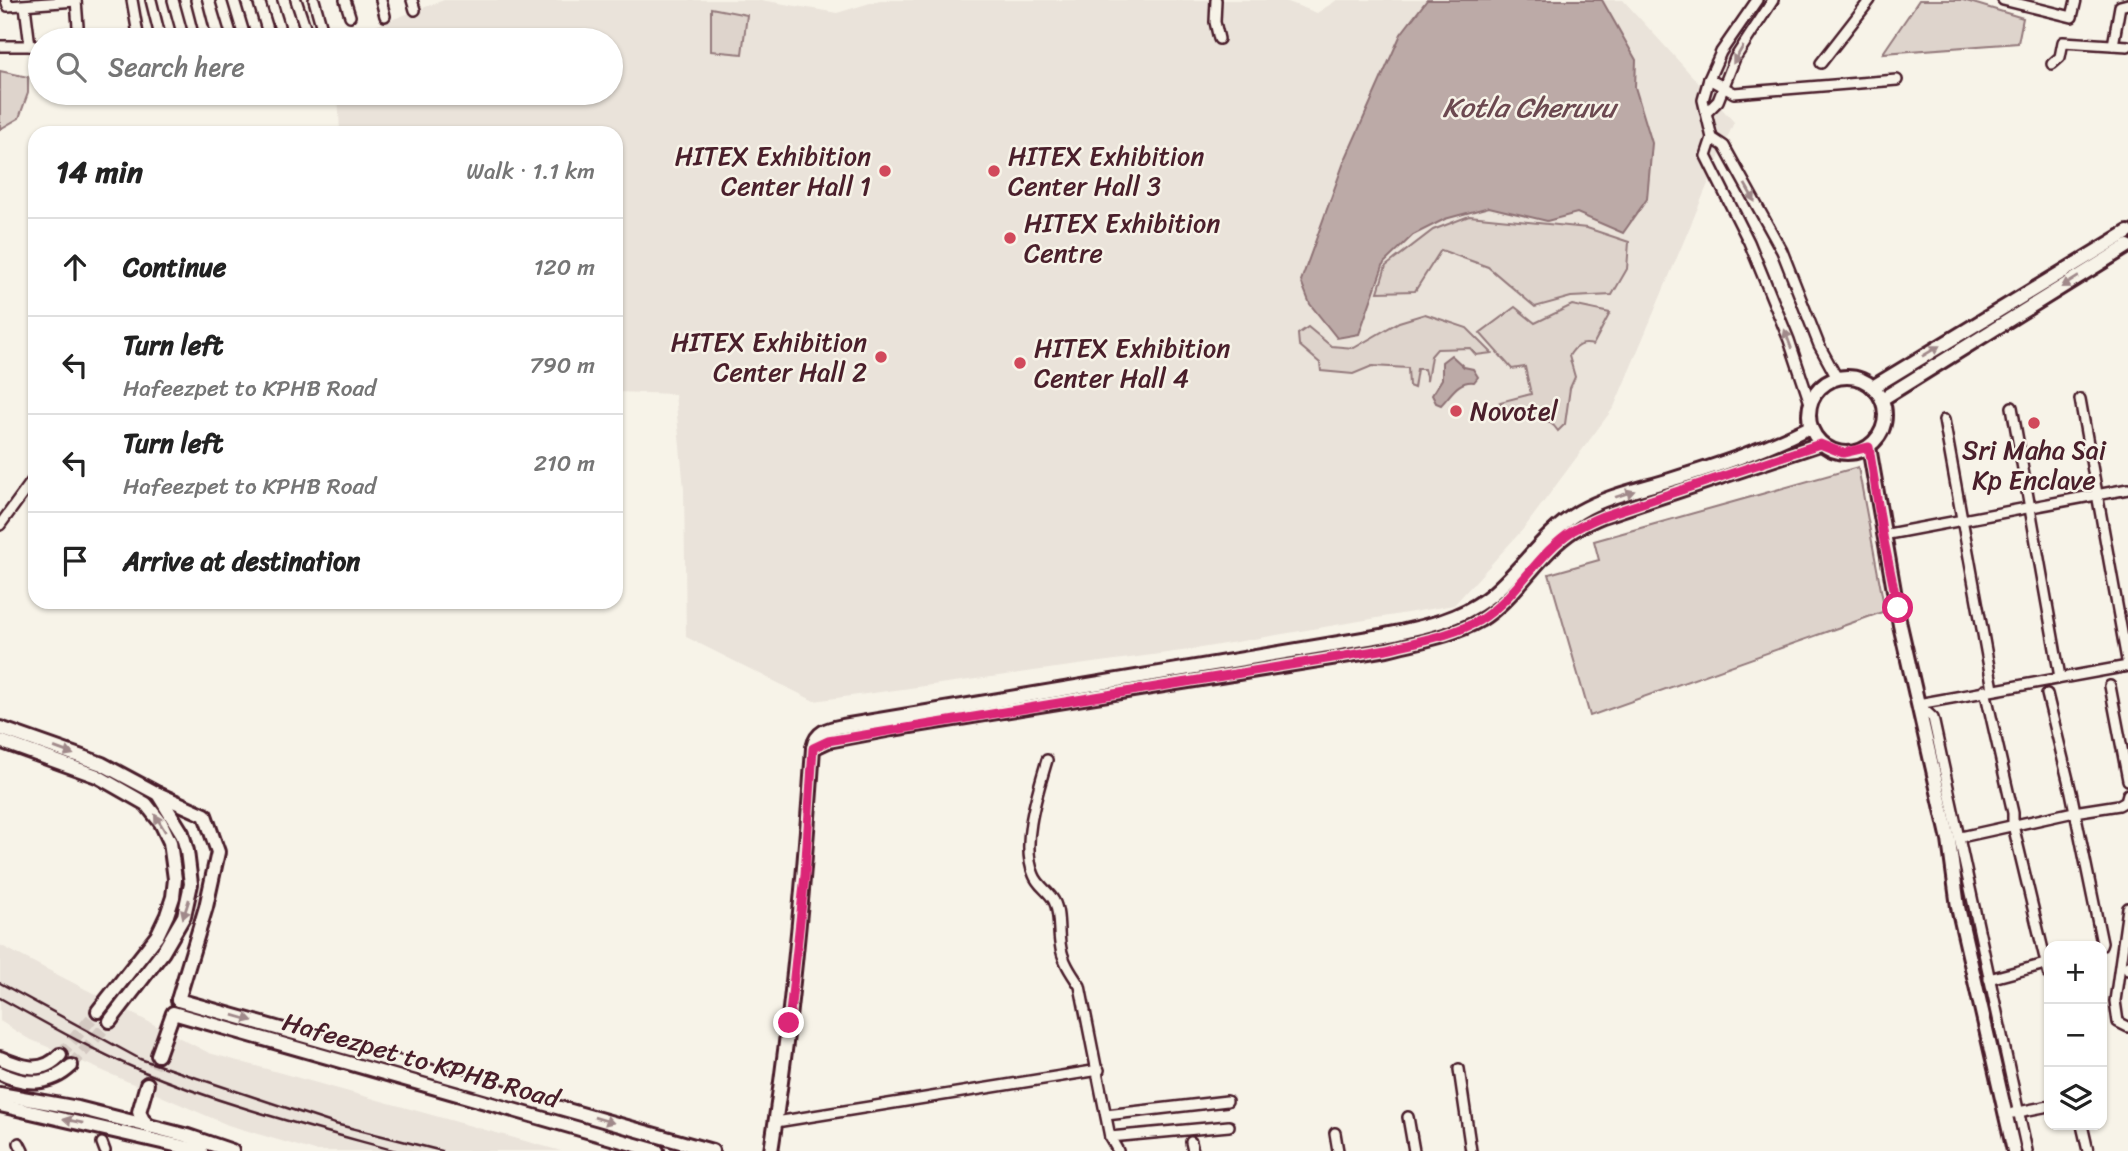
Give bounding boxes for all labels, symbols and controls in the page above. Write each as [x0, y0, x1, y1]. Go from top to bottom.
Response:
search box [28, 28, 623, 105]
text: Search here [108, 44, 245, 90]
one-way arrow [1732, 46, 1744, 65]
icon: search [52, 48, 90, 86]
water label: Kotla Cheruvu [1443, 83, 1619, 132]
place label: HITEX Exhibition Center Hall 1 [675, 133, 871, 209]
place label: HITEX Exhibition Center Hall 3 [1008, 133, 1204, 209]
text: 14 min [56, 145, 143, 199]
text: Walk · 1.1 km [466, 151, 595, 192]
marker: HITEX Exhibition Center Hall 1 [877, 163, 893, 179]
marker: HITEX Exhibition Center Hall 3 [986, 163, 1002, 179]
one-way arrow [1744, 183, 1756, 203]
place label: HITEX Exhibition Centre [1024, 200, 1220, 276]
marker: HITEX Exhibition Centre [1002, 230, 1018, 246]
text: Continue [123, 244, 226, 290]
text: 120 m [534, 247, 595, 288]
icon: ahead [56, 248, 94, 286]
one-way arrow [2060, 276, 2080, 289]
place label: HITEX Exhibition Center Hall 2 [671, 319, 867, 395]
text: Turn left [123, 322, 223, 368]
place label: HITEX Exhibition Center Hall 4 [1034, 325, 1230, 401]
one-way arrow [1783, 328, 1794, 349]
text: 790 m [530, 345, 595, 386]
one-way arrow [1922, 345, 1941, 358]
icon: left [56, 346, 94, 384]
marker: HITEX Exhibition Center Hall 2 [873, 349, 889, 365]
marker: HITEX Exhibition Center Hall 4 [1012, 355, 1028, 371]
text: Hafeezpet to KPHB Road [123, 368, 376, 409]
place label: Novotel [1470, 388, 1558, 434]
marker: Novotel [1448, 403, 1464, 419]
marker: Sri Maha Sai Kp Enclave [2026, 415, 2042, 431]
text: Turn left [123, 420, 223, 466]
place label: Sri Maha Sai Kp Enclave [1962, 427, 2107, 503]
text: 210 m [534, 443, 595, 484]
icon: left [56, 444, 94, 482]
text: Hafeezpet to KPHB Road [123, 466, 376, 507]
one-way arrow [1615, 488, 1636, 499]
text: Arrive at destination [123, 538, 360, 584]
icon: arrive [56, 542, 94, 580]
route start [1882, 592, 1913, 623]
one-way arrow [54, 746, 75, 757]
one-way arrow [153, 814, 166, 833]
one-way arrow [180, 899, 190, 920]
map controls [2044, 941, 2107, 1130]
button: + [2044, 941, 2107, 1004]
street label: Hafeezpet to KPHB Road [277, 998, 567, 1122]
button: − [2044, 1004, 2107, 1067]
route end [773, 1007, 804, 1038]
one-way arrow [233, 1014, 254, 1024]
button: layers [2044, 1067, 2107, 1130]
one-way arrow [62, 1115, 84, 1126]
one-way arrow [593, 1116, 614, 1126]

